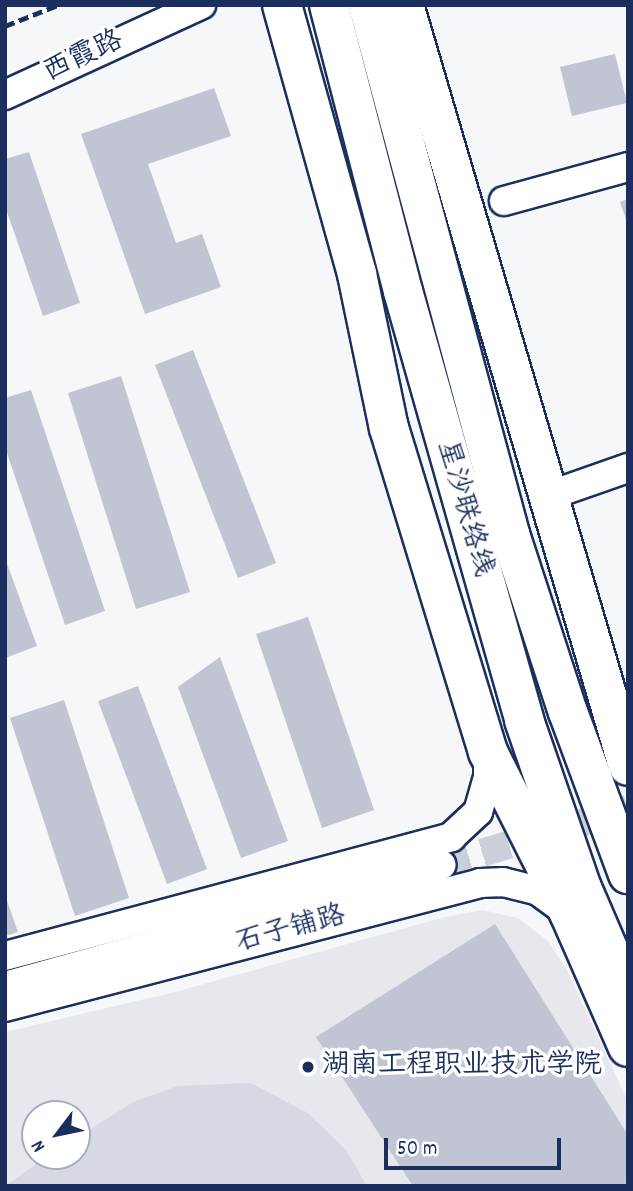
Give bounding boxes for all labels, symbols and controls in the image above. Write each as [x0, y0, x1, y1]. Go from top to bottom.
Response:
street label: 西霞路 [39, 25, 129, 91]
street label: 星沙联络线 [428, 437, 498, 581]
street label: 石子铺路 [233, 900, 349, 962]
place label: 湖南工程职业技术学院 [322, 1050, 602, 1084]
marker: 湖南工程职业技术学院 [300, 1059, 316, 1075]
north arrow [21, 1100, 91, 1170]
scale bar [388, 1124, 565, 1168]
text: N [26, 1134, 53, 1156]
text: 50 m [397, 1135, 437, 1165]

